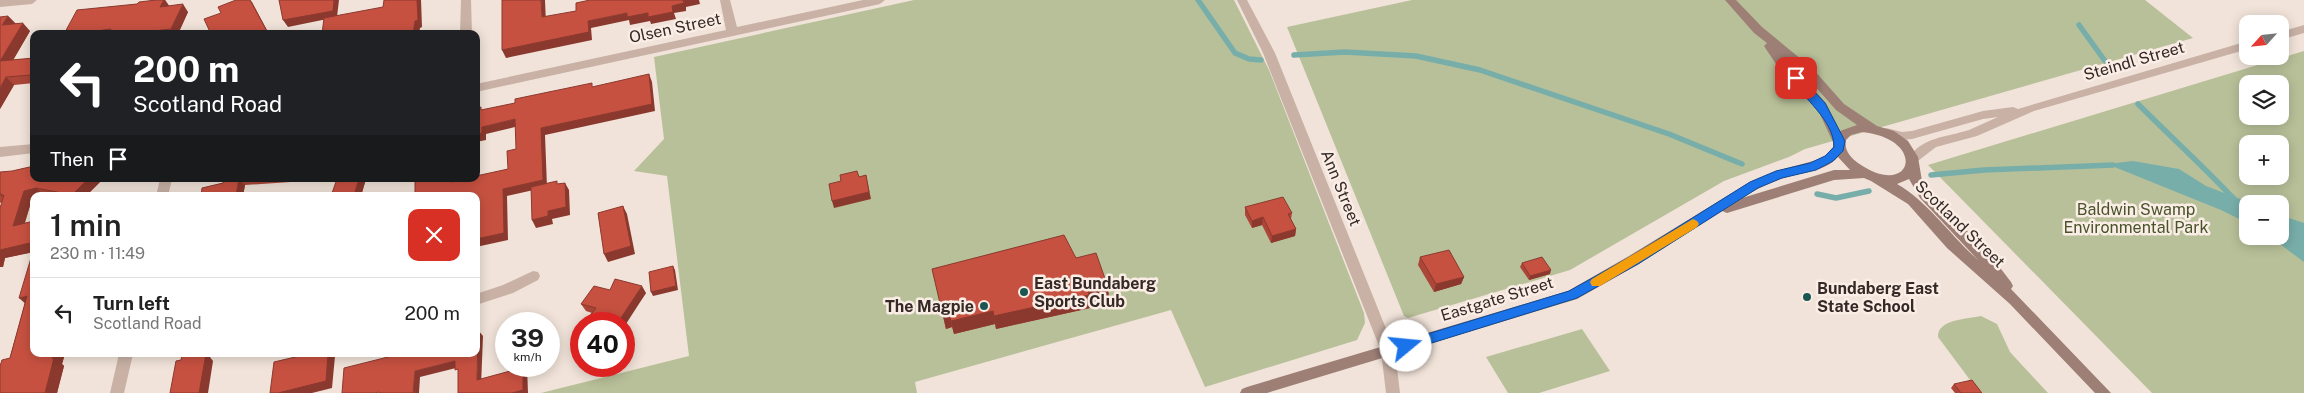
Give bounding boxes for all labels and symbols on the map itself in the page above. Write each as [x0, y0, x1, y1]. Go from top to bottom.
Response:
street label: Olsen Street [627, 9, 723, 47]
north arrow [2239, 15, 2289, 65]
street label: Steindl Street [2081, 38, 2187, 84]
pin [1775, 57, 1817, 99]
street label: Ann Street [1317, 147, 1365, 229]
street label: Scotland Street [1911, 176, 2009, 272]
park label: Baldwin Swamp Environmental Park [2064, 200, 2208, 237]
street label: Eastgate Street [1438, 273, 1556, 325]
place label: East Bundaberg Sports Club [1034, 274, 1156, 311]
place label: Bundaberg East State School [1817, 279, 1939, 316]
marker: East Bundaberg Sports Club [1018, 286, 1030, 298]
marker: Bundaberg East State School [1801, 291, 1813, 303]
place label: The Magpie [885, 297, 974, 316]
marker: The Magpie [978, 300, 990, 312]
speed limit sign: 40 [570, 312, 635, 377]
position arrow [1379, 319, 1431, 371]

